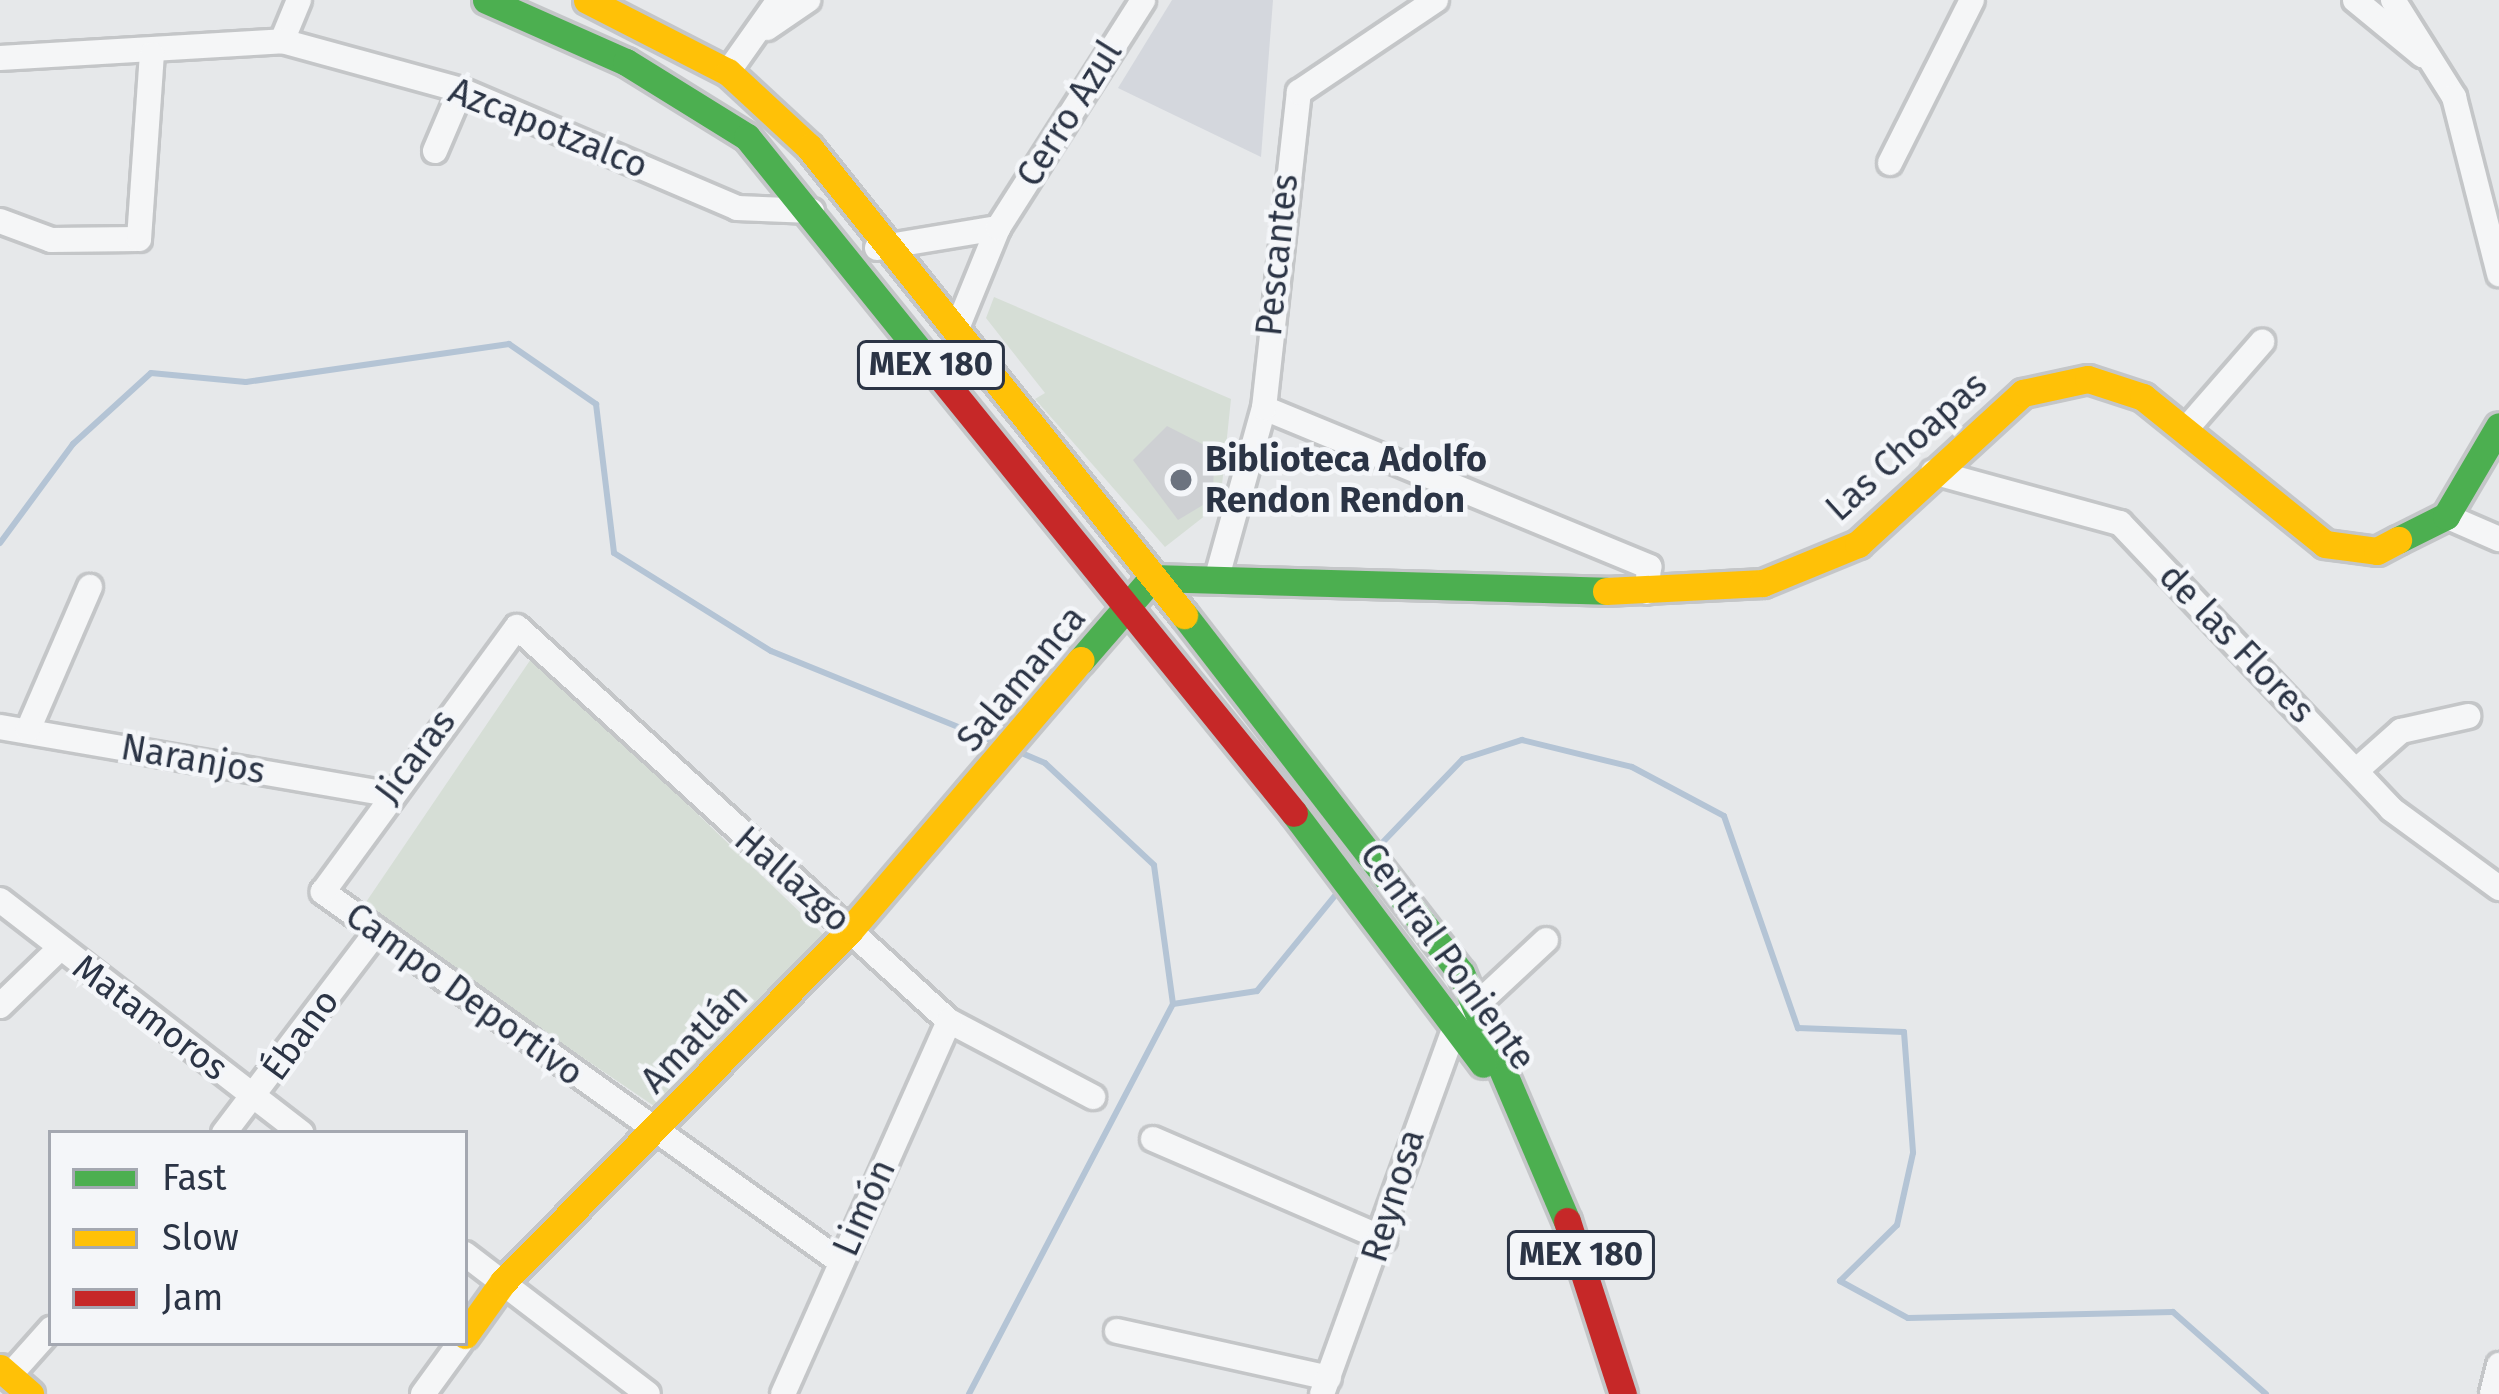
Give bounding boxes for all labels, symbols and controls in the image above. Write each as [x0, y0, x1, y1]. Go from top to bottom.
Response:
street label: Cerro Azul [1008, 33, 1132, 195]
street label: Azcapotzalco [442, 70, 654, 188]
street label: Pescantes [1248, 172, 1308, 338]
road number: MEX 180 [856, 338, 1006, 392]
street label: Las Choapas [1818, 364, 1996, 530]
place label: Biblioteca Adolfo Rendon Rendon [1205, 437, 1487, 522]
marker: Biblioteca Adolfo Rendon Rendon [1168, 467, 1194, 493]
street label: de las Flores [2149, 555, 2323, 733]
street label: Salamanca [949, 597, 1095, 761]
street label: Jicaras [367, 702, 465, 812]
street label: Naranjos [118, 726, 268, 794]
street label: Hallazgo [725, 818, 859, 942]
street label: Central Poniente [1350, 835, 1544, 1079]
street label: Campo Deportivo [337, 894, 591, 1096]
street label: Matamoros [64, 946, 236, 1090]
street label: Amatlán [633, 976, 757, 1102]
street label: Ébano [254, 981, 348, 1089]
street label: Reynosa [1353, 1124, 1435, 1268]
legend [48, 1130, 468, 1346]
street label: Limón [825, 1153, 905, 1263]
text: Fast [162, 1156, 227, 1200]
text: Slow [162, 1216, 239, 1260]
road number: MEX 180 [1506, 1228, 1656, 1282]
text: Jam [162, 1276, 223, 1320]

